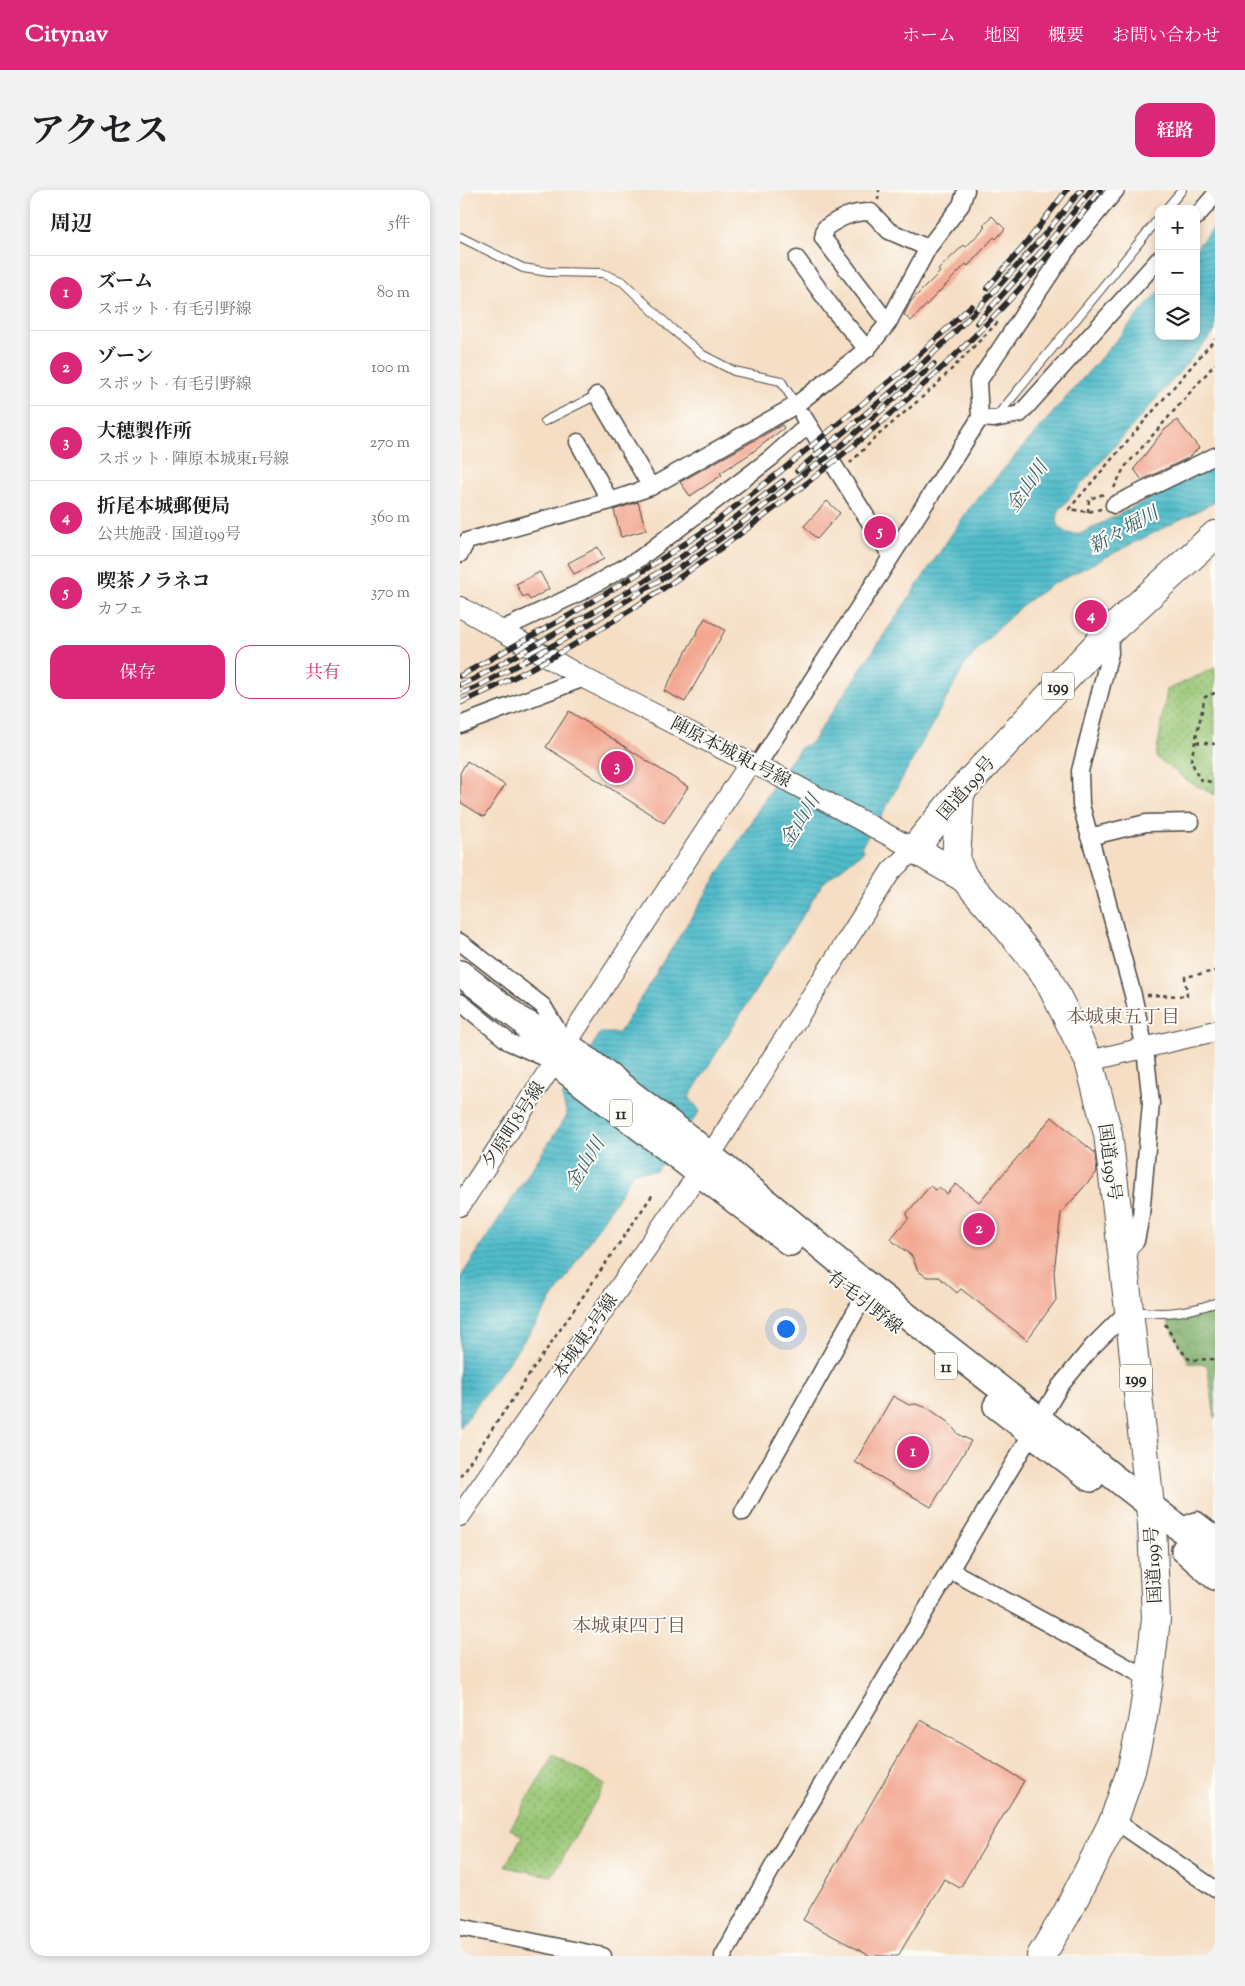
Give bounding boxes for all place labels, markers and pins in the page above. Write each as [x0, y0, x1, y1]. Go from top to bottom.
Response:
pin: 5 [864, 513, 896, 551]
pin: 4 [1075, 597, 1107, 635]
pin: 3 [601, 748, 633, 786]
pin: 2 [963, 1210, 995, 1248]
pin: 1 [897, 1433, 929, 1471]

